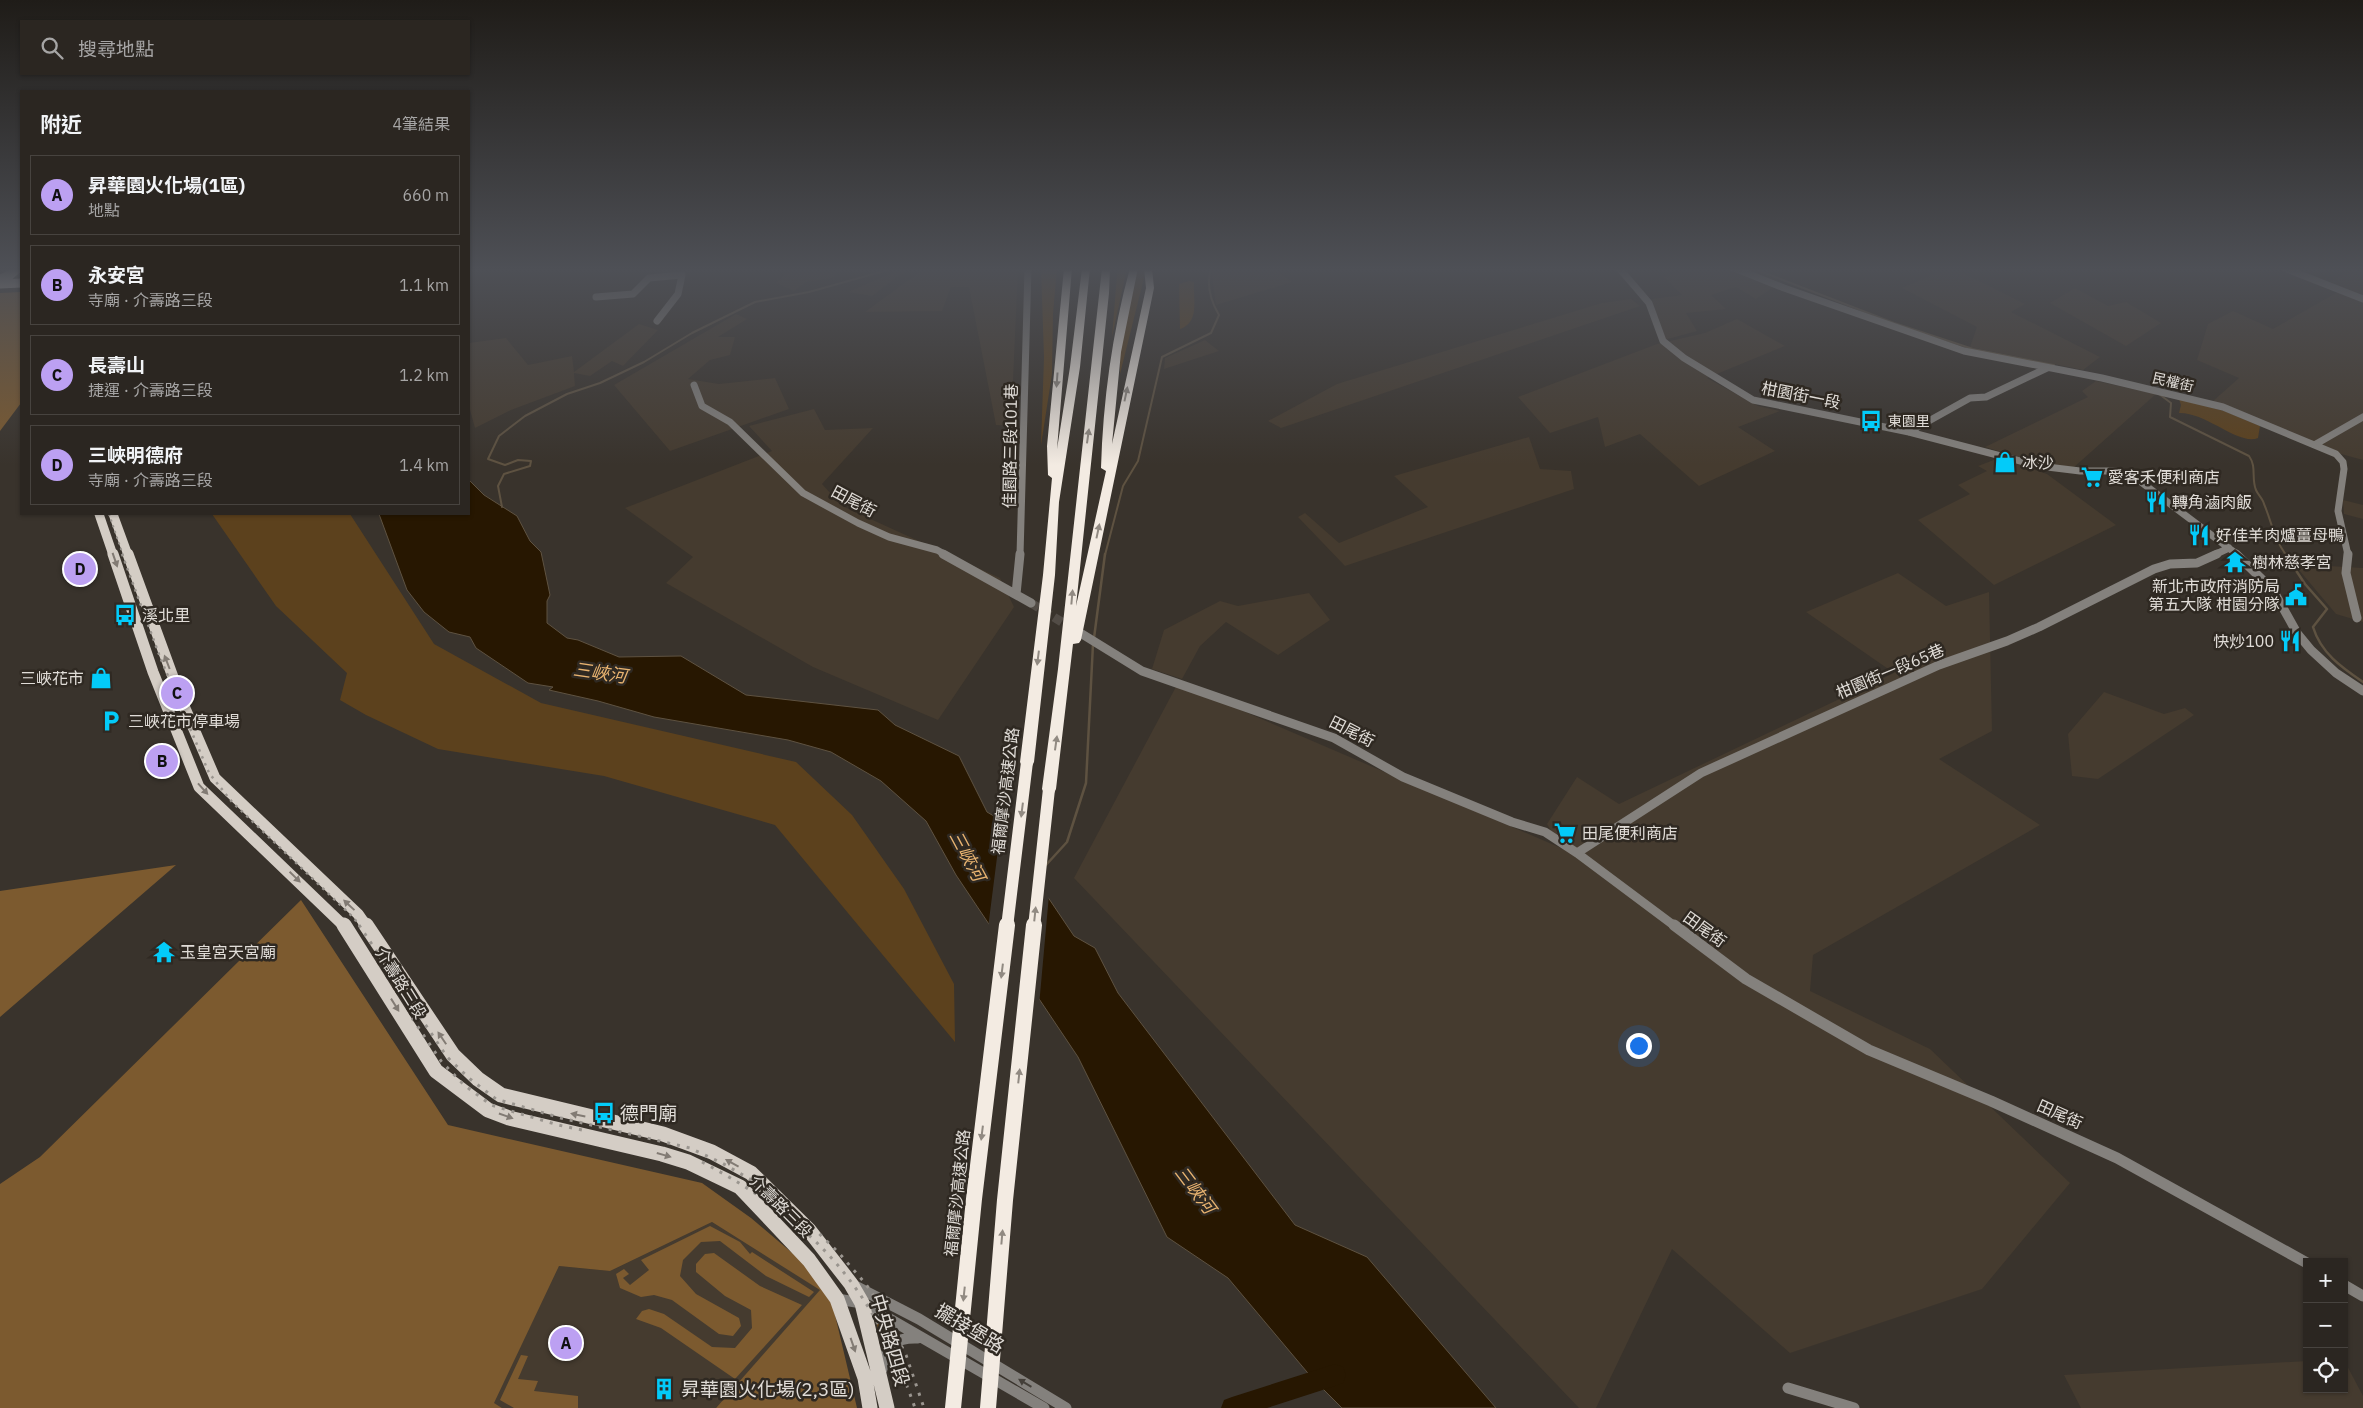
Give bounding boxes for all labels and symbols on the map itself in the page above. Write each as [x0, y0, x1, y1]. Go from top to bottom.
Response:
street label: 民權街 [2151, 369, 2195, 395]
one-way arrow [1052, 372, 1060, 388]
street label: 柑園街一段 [1760, 378, 1842, 412]
street label: 佳園路三段101巷 [999, 383, 1021, 509]
one-way arrow [1122, 387, 1130, 402]
bus stop icon: 東園里 [1858, 408, 1884, 434]
place label: 東園里 [1888, 412, 1930, 430]
one-way arrow [1085, 427, 1093, 443]
shop icon: 冰沙 [1992, 449, 2018, 475]
place label: 冰沙 [2022, 452, 2054, 472]
supermarket icon: 愛客禾便利商店 [2079, 464, 2105, 490]
place label: 愛客禾便利商店 [2108, 467, 2220, 487]
street label: 田尾街 [828, 481, 880, 521]
restaurant icon: 轉角滷肉飯 [2143, 489, 2169, 515]
place label: 轉角滷肉飯 [2172, 492, 2252, 512]
restaurant icon: 好佳羊肉爐薑母鴨 [2186, 522, 2212, 548]
one-way arrow [1094, 523, 1102, 538]
place label: 好佳羊肉爐薑母鴨 [2216, 525, 2344, 545]
temple icon: 樹林慈孝宮 [2222, 549, 2248, 575]
pin: D [64, 550, 96, 588]
place label: 樹林慈孝宮 [2252, 552, 2332, 572]
one-way arrow [111, 553, 119, 568]
place label: 新北市政府消防局 第五大隊 柑園分隊 [2148, 576, 2280, 614]
public building icon: 新北市政府消防局 第五大隊 柑園分隊 [2283, 582, 2309, 608]
one-way arrow [1068, 589, 1076, 605]
bus stop icon: 溪北里 [112, 602, 138, 628]
place label: 溪北里 [142, 605, 190, 625]
restaurant icon: 快炒100 [2277, 628, 2303, 654]
place label: 快炒100 [2213, 631, 2274, 651]
street label: 柑園街一段65巷 [1833, 639, 1947, 703]
one-way arrow [1034, 651, 1042, 667]
one-way arrow [163, 655, 171, 669]
water label: 三峽河 [572, 657, 631, 688]
shop icon: 三峽花市 [88, 665, 114, 691]
place label: 三峽花市 [20, 668, 84, 688]
pin: C [161, 674, 193, 712]
parking icon: 三峽花市停車場 [98, 708, 124, 734]
place label: 三峽花市停車場 [128, 711, 240, 731]
street label: 田尾街 [1326, 711, 1378, 751]
street label: 福爾摩沙高速公路 [987, 726, 1023, 856]
one-way arrow [1052, 735, 1060, 751]
pin: B [146, 742, 178, 780]
one-way arrow [197, 783, 209, 795]
one-way arrow [1017, 802, 1025, 818]
supermarket icon: 田尾便利商店 [1552, 820, 1578, 846]
place label: 田尾便利商店 [1582, 823, 1678, 843]
water label: 三峽河 [945, 827, 992, 888]
one-way arrow [289, 871, 301, 883]
one-way arrow [343, 899, 355, 911]
one-way arrow [1031, 906, 1039, 922]
street label: 田尾街 [1680, 907, 1730, 951]
temple icon: 玉皇宮天宮廟 [151, 939, 177, 965]
place label: 玉皇宮天宮廟 [180, 942, 276, 962]
street label: 介壽路三段 [371, 944, 431, 1022]
one-way arrow [998, 964, 1006, 980]
one-way arrow [390, 998, 399, 1011]
one-way arrow [437, 1031, 447, 1045]
your location [1626, 1033, 1652, 1059]
one-way arrow [1015, 1067, 1023, 1083]
street label: 田尾街 [2034, 1095, 2086, 1133]
bus stop icon: 德門廟 [591, 1100, 617, 1126]
place label: 德門廟 [620, 1101, 677, 1125]
one-way arrow [570, 1111, 585, 1119]
one-way arrow [499, 1113, 514, 1121]
one-way arrow [978, 1125, 986, 1141]
street label: 福爾摩沙高速公路 [940, 1128, 974, 1258]
one-way arrow [657, 1151, 672, 1159]
one-way arrow [726, 1158, 739, 1167]
water label: 三峽河 [1170, 1161, 1223, 1221]
street label: 介壽路三段 [746, 1171, 816, 1241]
one-way arrow [998, 1229, 1006, 1245]
one-way arrow [960, 1286, 968, 1302]
street label: 中央路四段 [865, 1291, 915, 1389]
street label: 擺接堡路 [931, 1298, 1009, 1358]
pin: A [550, 1324, 582, 1362]
one-way arrow [850, 1337, 857, 1352]
building icon: 昇華園火化場(2,3區) [651, 1376, 677, 1402]
place label: 昇華園火化場(2,3區) [681, 1377, 855, 1401]
one-way arrow [1018, 1378, 1031, 1387]

